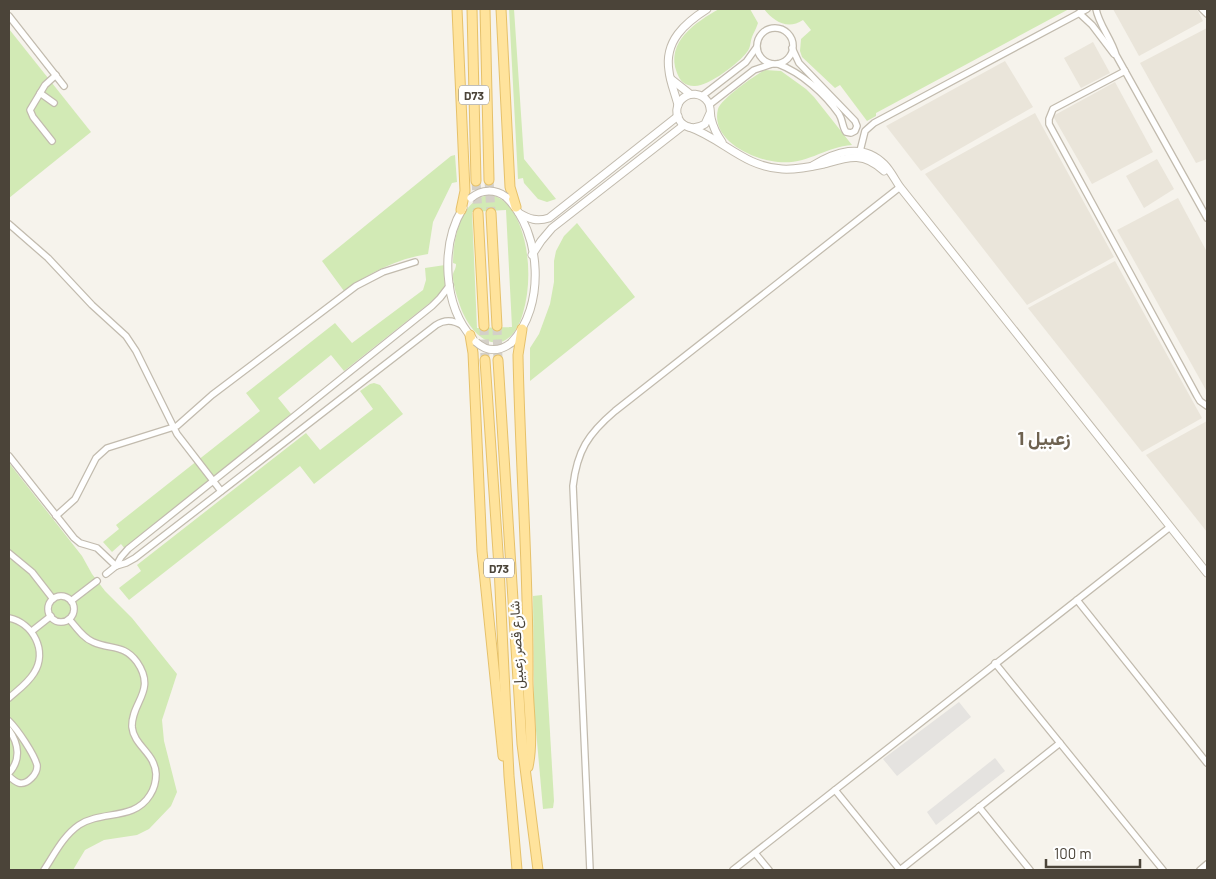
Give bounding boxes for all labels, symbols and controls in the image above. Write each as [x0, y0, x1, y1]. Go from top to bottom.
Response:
road number: D73 [459, 86, 489, 104]
district label: زعبيل 1 [1017, 426, 1071, 451]
road number: D73 [484, 558, 514, 578]
street label: شارع قصر زعبيل [505, 600, 530, 690]
scale bar [1046, 836, 1140, 868]
text: 100 m [1054, 844, 1092, 862]

